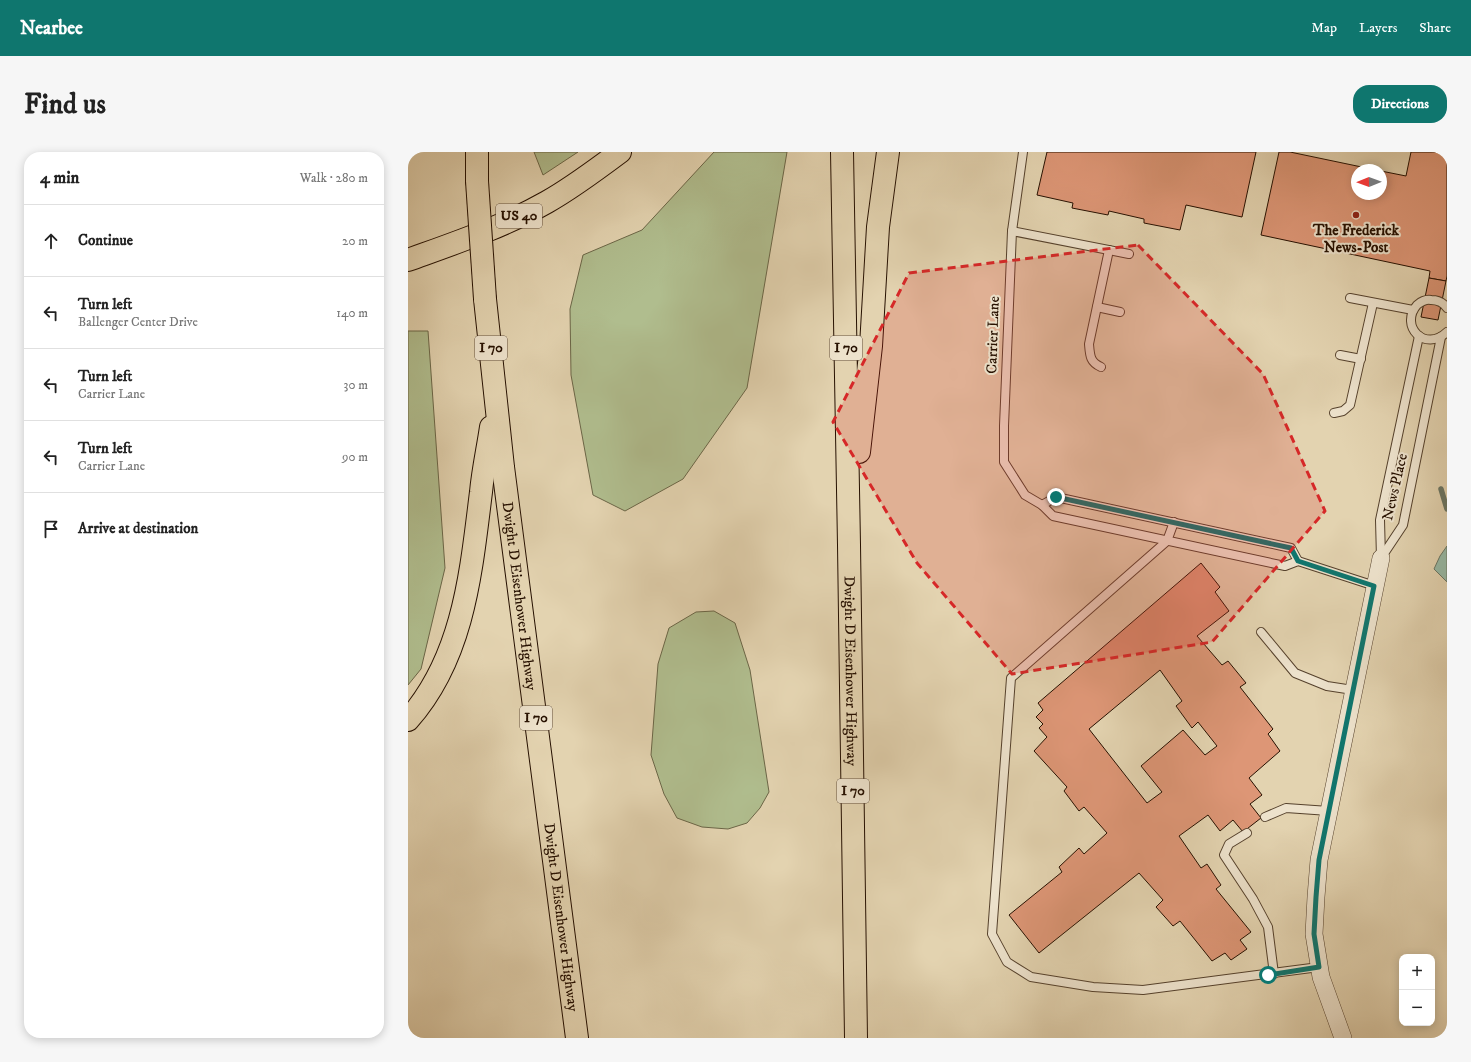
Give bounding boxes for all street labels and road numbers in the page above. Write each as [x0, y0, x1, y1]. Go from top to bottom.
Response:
road number: US 40 [496, 204, 542, 228]
street label: Carrier Lane [982, 296, 1004, 374]
road number: I 70 [475, 336, 507, 360]
road number: I 70 [830, 336, 862, 360]
street label: News Place [1378, 452, 1412, 522]
street label: Dwight D Eisenhower Highway [498, 500, 541, 692]
street label: Dwight D Eisenhower Highway [840, 576, 862, 767]
road number: I 70 [520, 706, 552, 730]
road number: I 70 [837, 779, 869, 803]
street label: Dwight D Eisenhower Highway [540, 822, 583, 1014]

